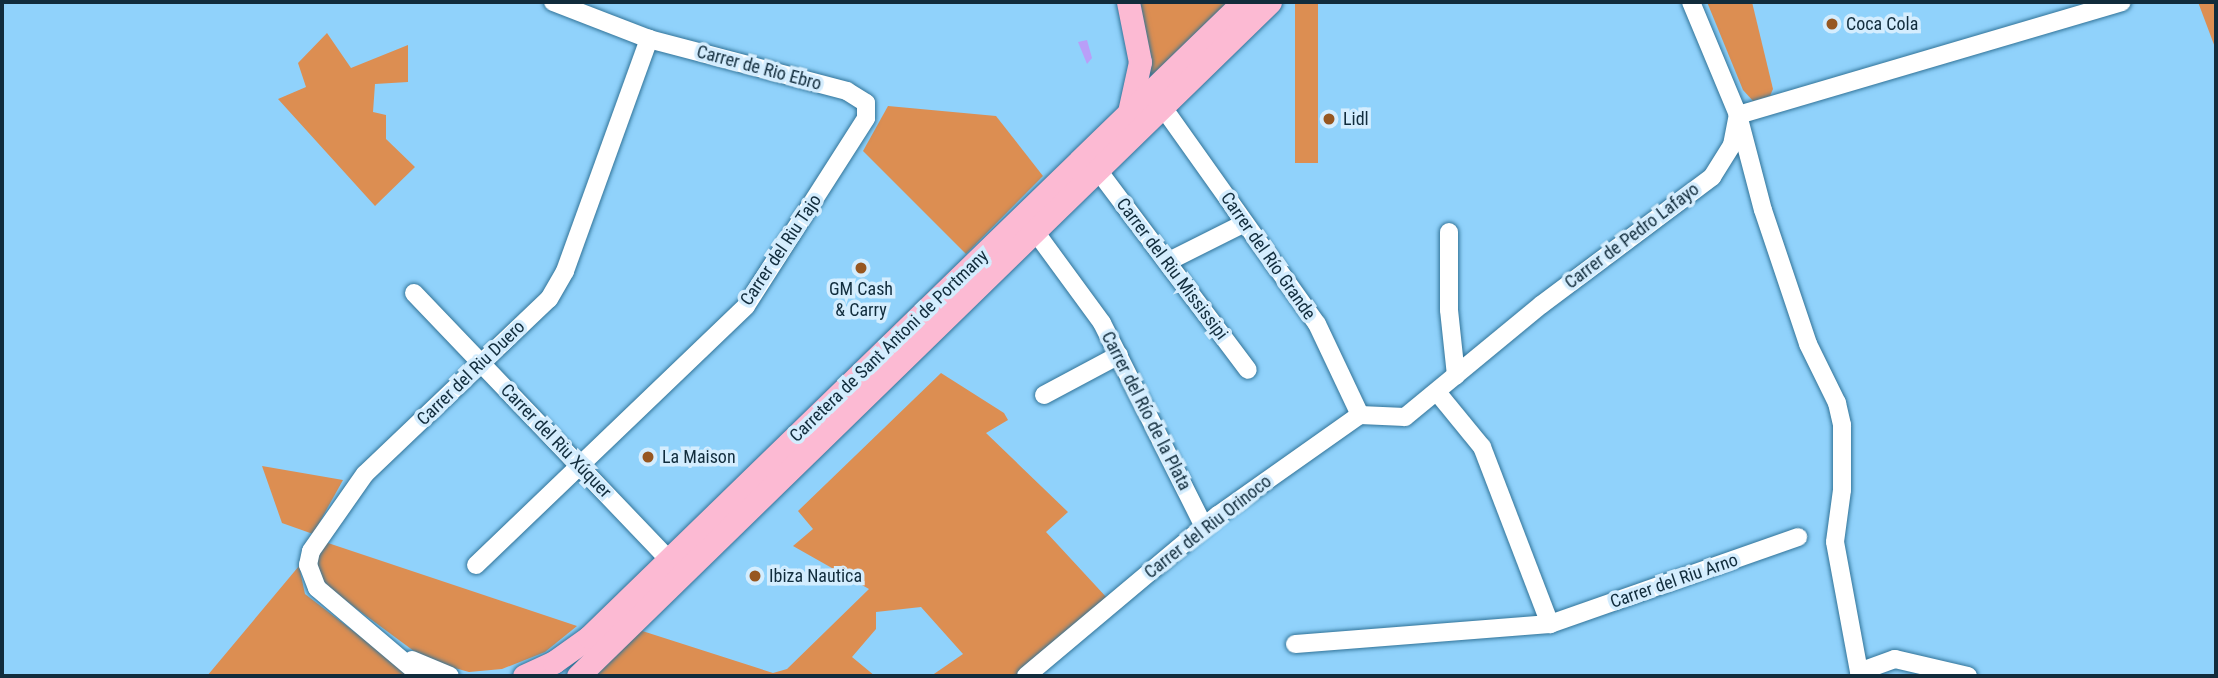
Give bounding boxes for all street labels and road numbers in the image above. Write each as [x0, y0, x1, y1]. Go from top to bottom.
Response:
street label: Carrer de Rio Ebro [694, 41, 824, 95]
street label: Carrer de Pedro Lafayo [1561, 178, 1703, 294]
street label: Carrer del Río Grande [1216, 188, 1320, 324]
street label: Carrer del Riu Tajo [736, 190, 826, 310]
street label: Carrer del Riu Mississipi [1112, 194, 1232, 344]
street label: Carretera de Sant Antoni de Portmany [785, 245, 993, 447]
street label: Carrer del Riu Duero [413, 316, 529, 430]
street label: Carrer del Río de la Plata [1097, 328, 1195, 494]
street label: Carrer del Riu Xúquer [496, 380, 616, 502]
street label: Carrer del Riu Orinoco [1140, 471, 1276, 583]
street label: Carrer del Riu Arno [1607, 549, 1741, 613]

